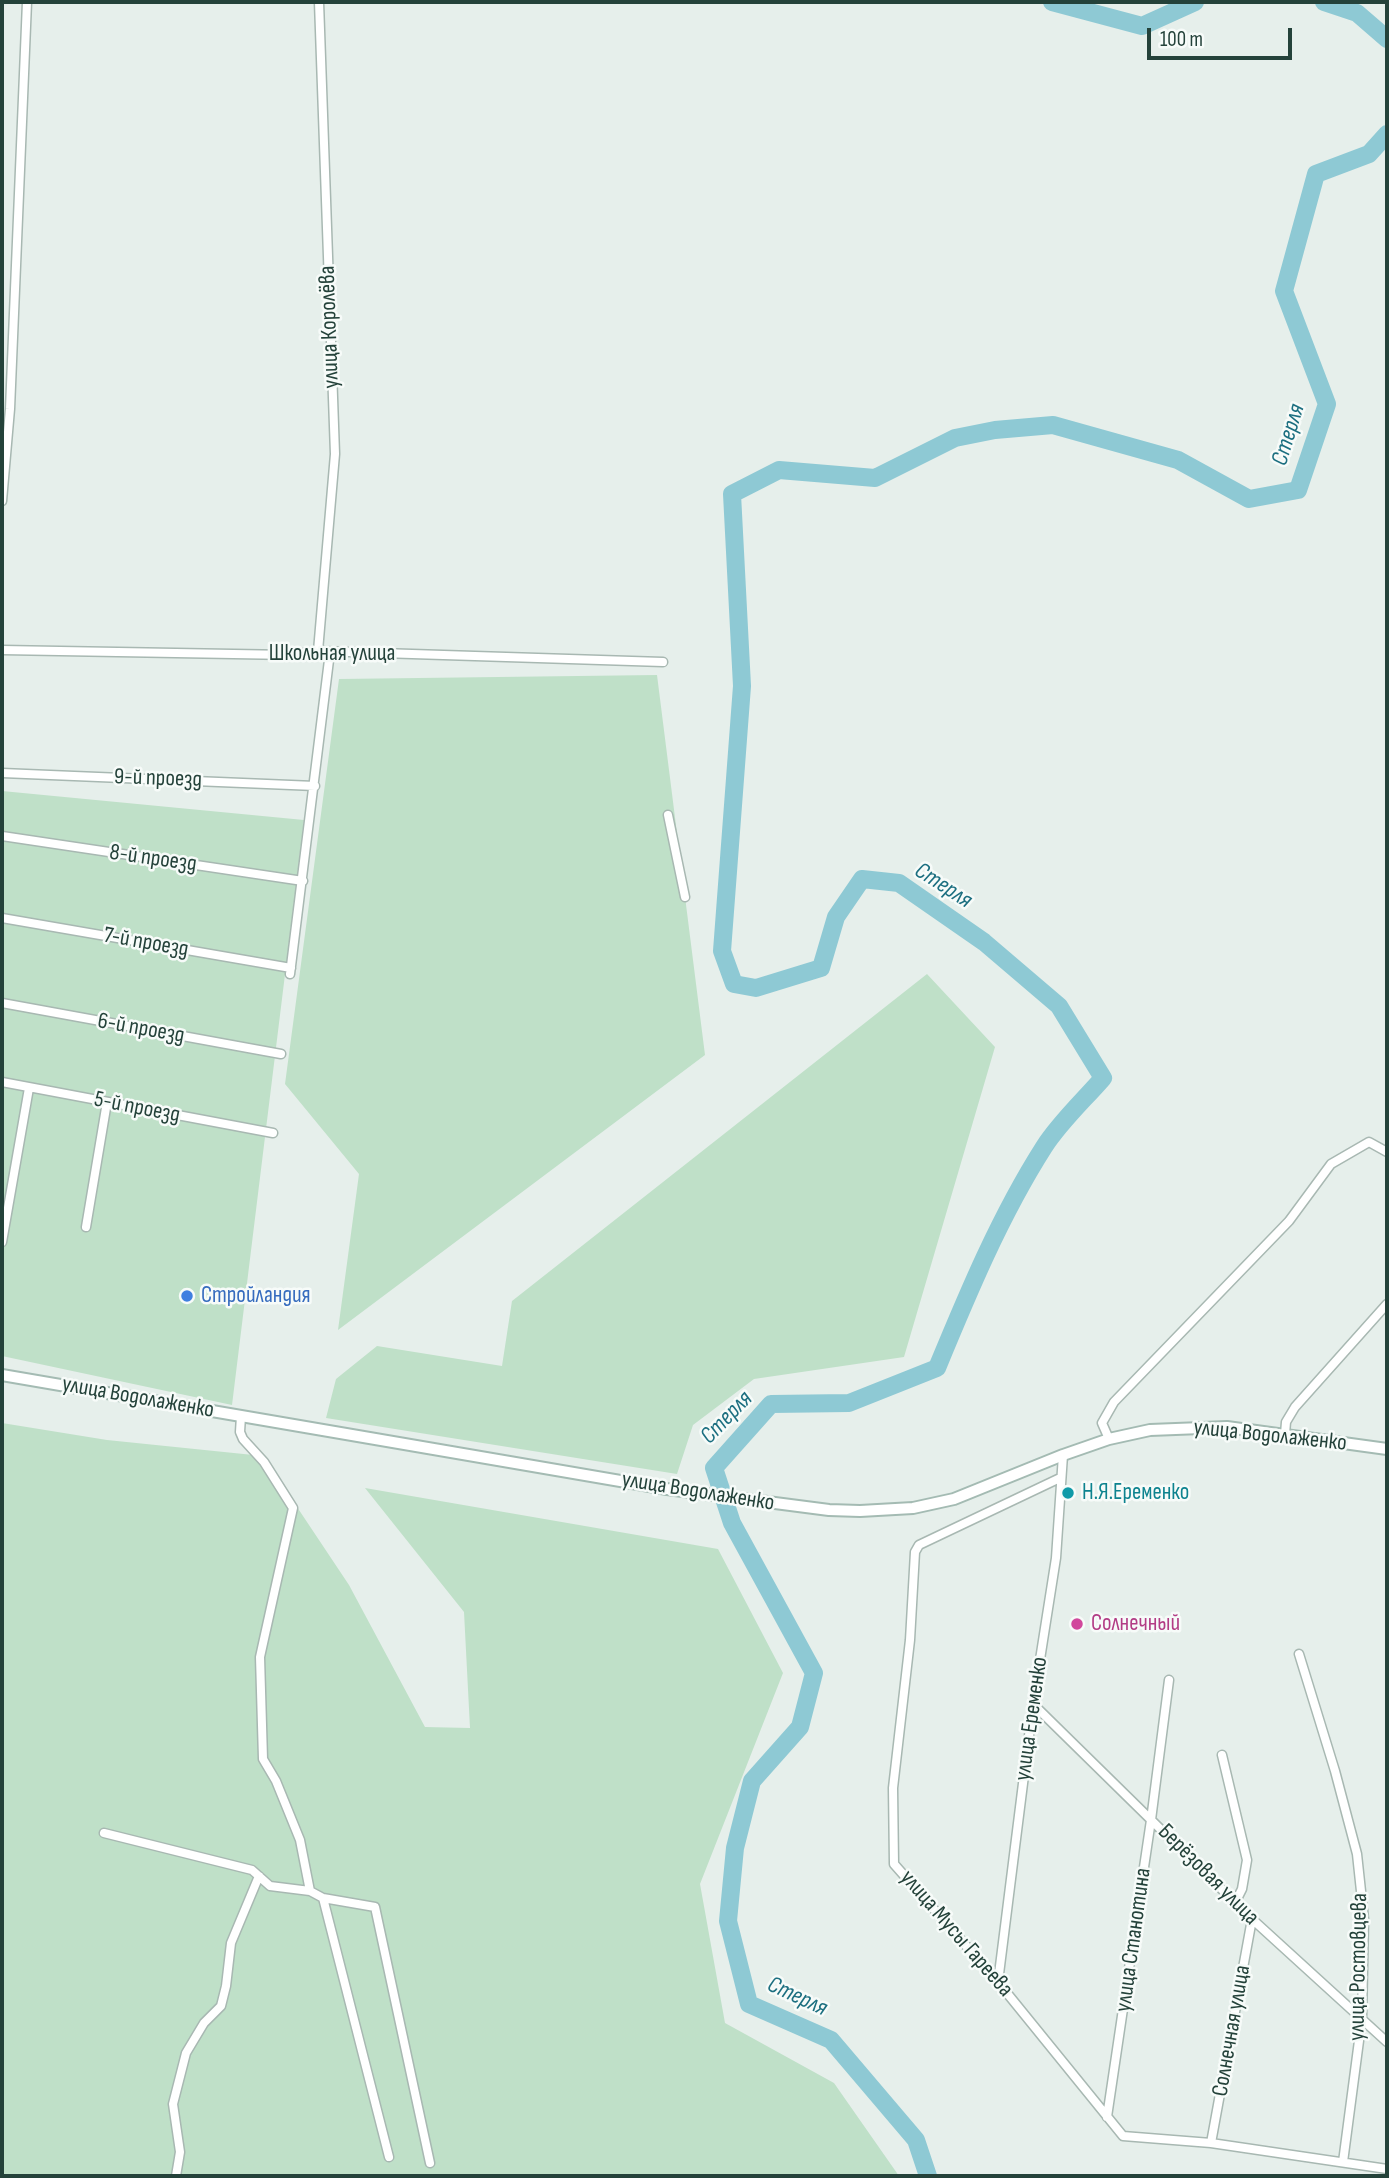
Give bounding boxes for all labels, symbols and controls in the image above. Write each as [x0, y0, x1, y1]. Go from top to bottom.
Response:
scale bar [1151, 14, 1296, 58]
text: 100 m [1160, 27, 1203, 52]
street label: улица Королёва [314, 265, 346, 389]
water label: Стерля [1266, 401, 1312, 469]
street label: Школьная улица [269, 640, 395, 668]
street label: 9-й проезд [114, 764, 202, 794]
street label: 8-й проезд [108, 839, 198, 879]
water label: Стерля [909, 857, 977, 915]
street label: 7-й проезд [101, 922, 191, 964]
street label: 6-й проезд [95, 1008, 187, 1050]
street label: 5-й проезд [92, 1086, 182, 1130]
place label: Стройландия [201, 1282, 311, 1310]
marker: Стройландия [179, 1288, 195, 1304]
street label: улица Водолаженко [60, 1371, 216, 1425]
water label: Стерля [695, 1385, 759, 1451]
street label: улица Водолаженко [1192, 1414, 1348, 1458]
street label: улица Водолаженко [620, 1466, 776, 1518]
place label: Н.Я.Еременко [1082, 1479, 1189, 1507]
marker: Н.Я.Еременко [1060, 1485, 1076, 1501]
place label: Солнечный [1091, 1610, 1180, 1638]
marker: Солнечный [1069, 1616, 1085, 1632]
street label: улица Еременко [1010, 1655, 1054, 1783]
street label: Берёзовая улица [1152, 1819, 1264, 1931]
street label: улица Мусы Гареева [893, 1865, 1019, 2003]
street label: улица Станотина [1110, 1866, 1158, 2014]
street label: улица Ростовцева [1344, 1893, 1374, 2041]
street label: Солнечная улица [1207, 1963, 1257, 2099]
water label: Стерля [762, 1971, 832, 2023]

